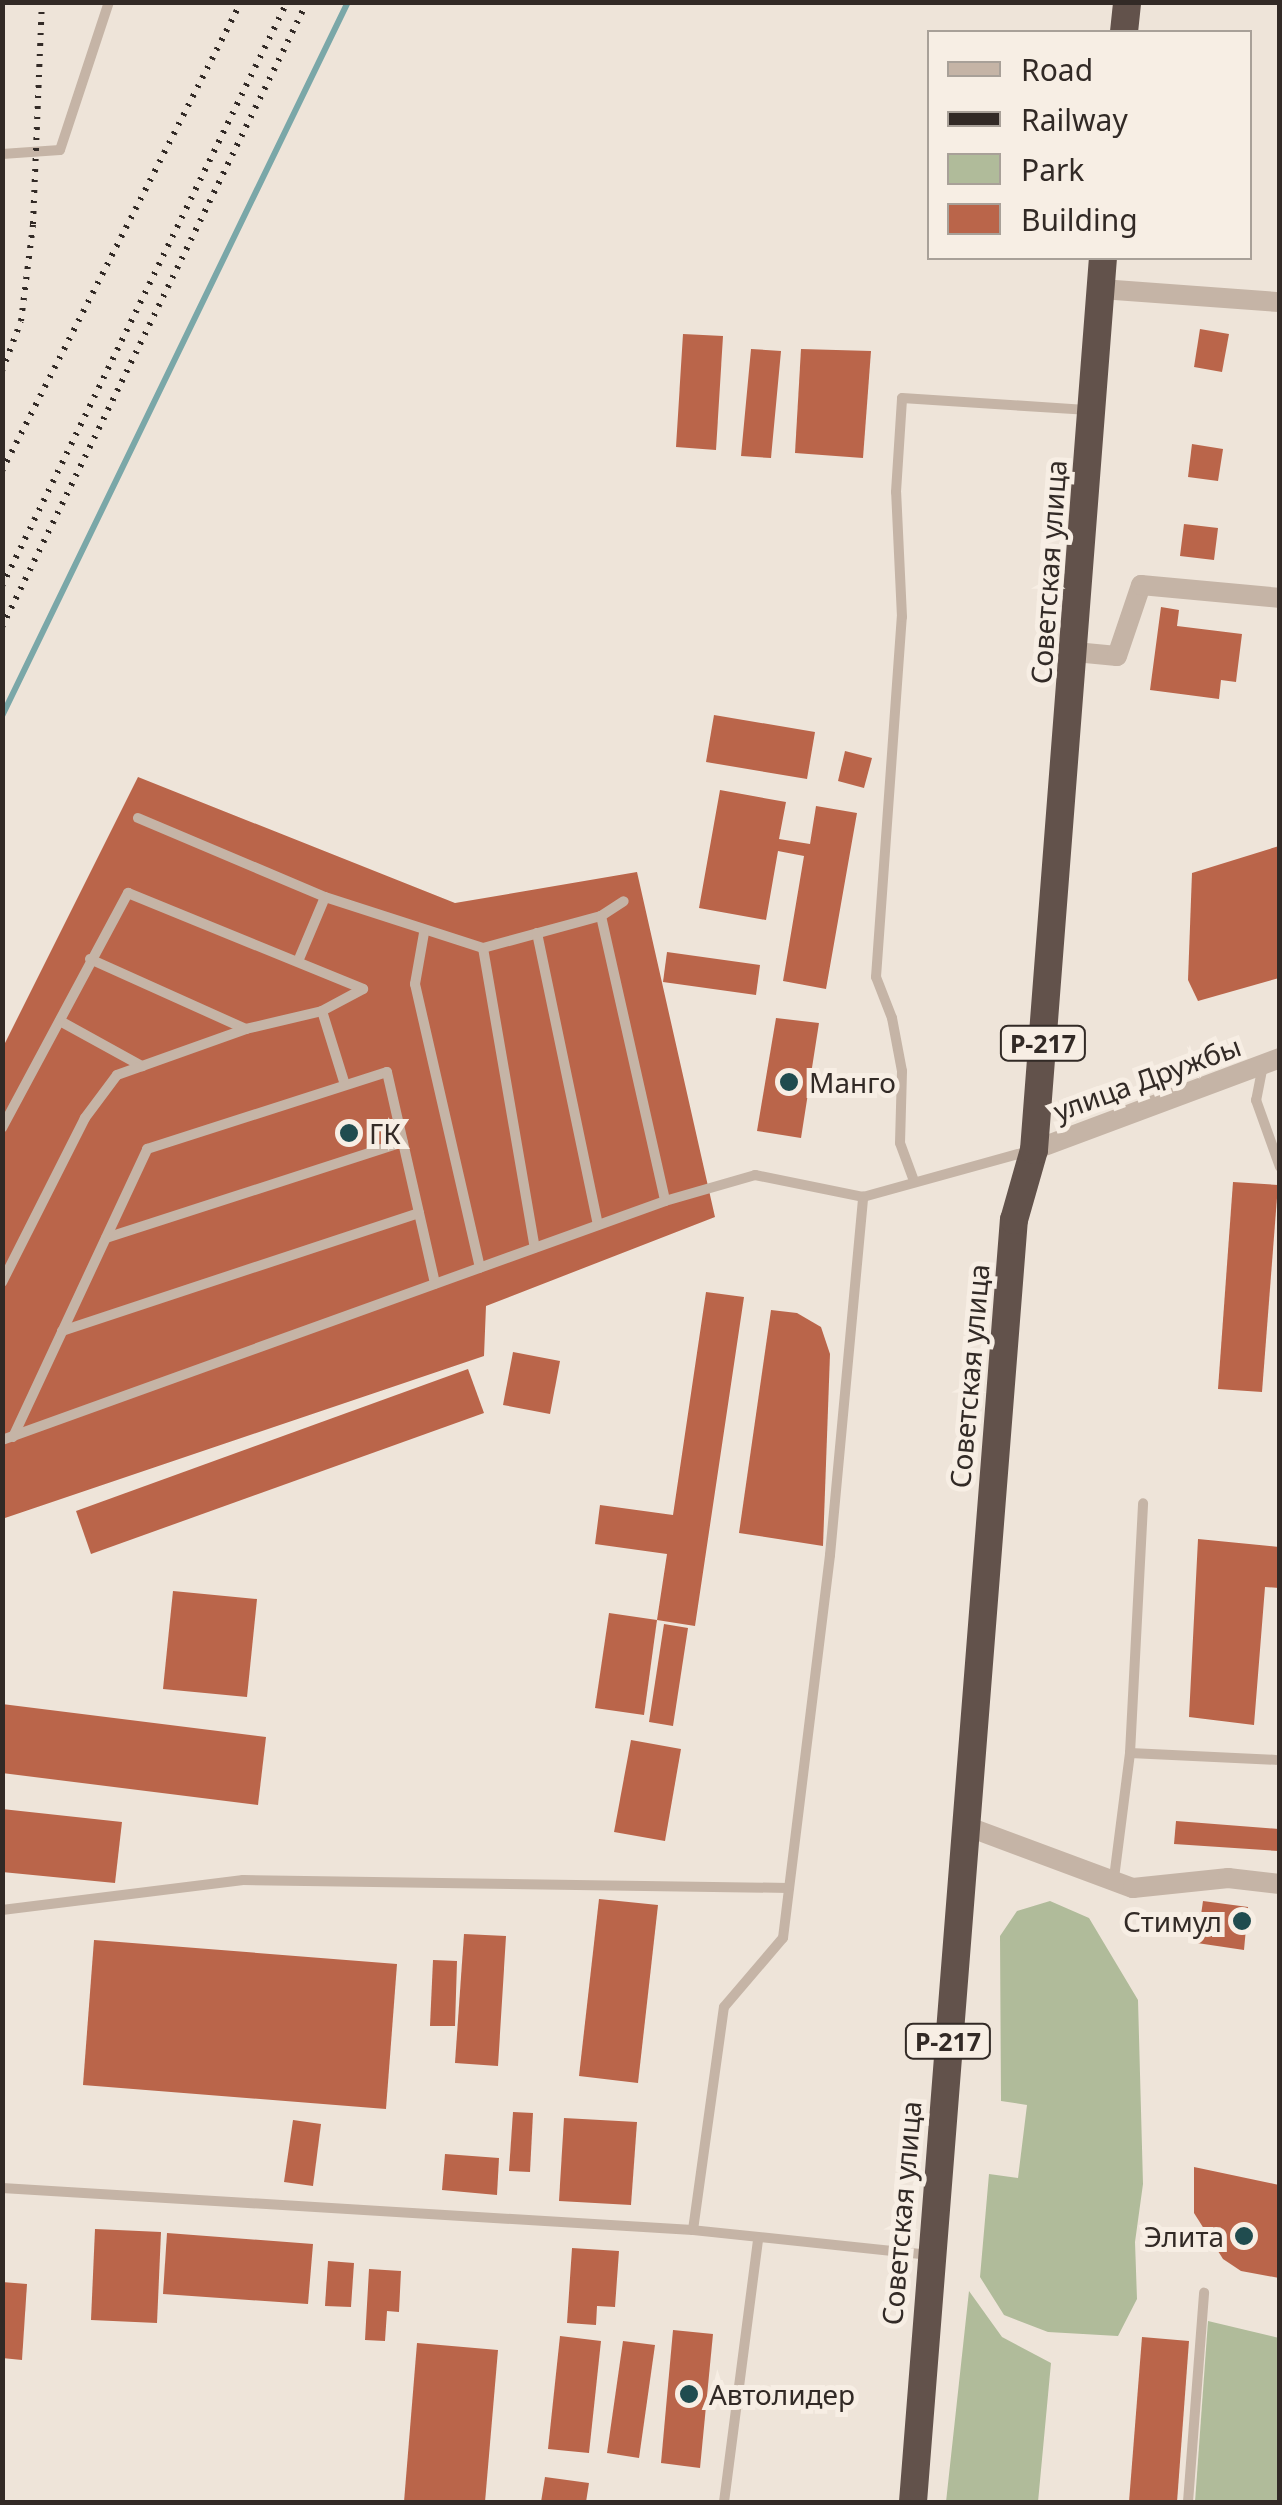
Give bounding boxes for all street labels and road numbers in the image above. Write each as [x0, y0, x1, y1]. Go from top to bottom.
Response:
street label: Советская улица [1023, 459, 1073, 685]
road number: Р-217 [998, 1023, 1088, 1063]
street label: улица Дружбы [1049, 1029, 1245, 1127]
street label: Советская улица [942, 1263, 996, 1489]
road number: Р-217 [903, 2021, 993, 2061]
street label: Советская улица [874, 2100, 928, 2326]

